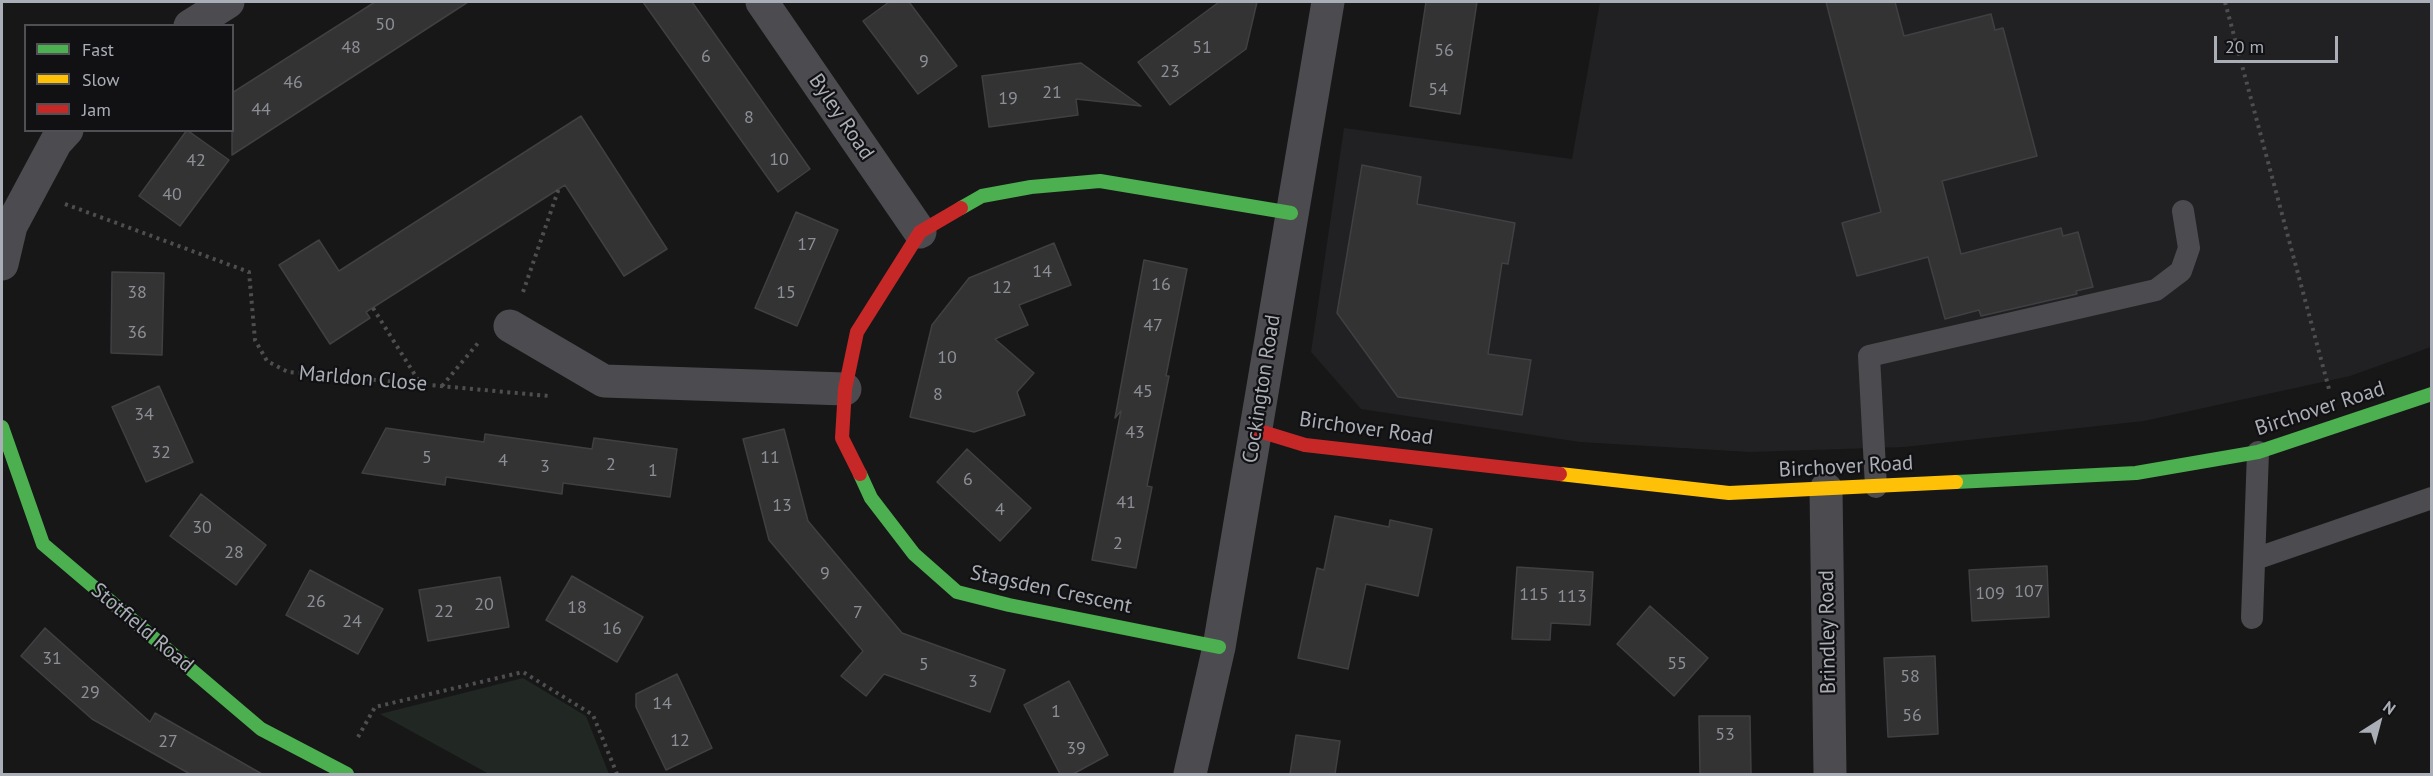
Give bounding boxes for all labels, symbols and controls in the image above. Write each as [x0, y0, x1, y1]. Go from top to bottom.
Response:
house number: 50 [375, 14, 395, 36]
legend [24, 24, 234, 132]
scale bar [2217, 24, 2342, 62]
text: 20 m [2225, 35, 2264, 58]
house number: 48 [341, 37, 361, 59]
house number: 51 [1192, 37, 1212, 59]
text: Fast [82, 38, 114, 61]
house number: 56 [1434, 40, 1454, 62]
house number: 6 [701, 46, 711, 68]
house number: 9 [919, 51, 929, 73]
house number: 23 [1160, 61, 1180, 83]
text: Slow [82, 68, 120, 91]
street label: Byley Road [803, 69, 879, 165]
house number: 46 [283, 72, 303, 94]
house number: 54 [1428, 79, 1448, 101]
house number: 21 [1042, 82, 1062, 104]
house number: 19 [998, 88, 1018, 110]
text: Jam [82, 98, 111, 121]
house number: 44 [251, 99, 271, 121]
house number: 8 [744, 107, 754, 129]
house number: 10 [769, 149, 789, 171]
house number: 42 [186, 150, 206, 172]
house number: 40 [162, 184, 182, 206]
house number: 17 [797, 234, 817, 256]
house number: 14 [1032, 261, 1052, 283]
house number: 16 [1151, 274, 1171, 296]
house number: 12 [992, 277, 1012, 299]
house number: 38 [127, 282, 147, 304]
house number: 15 [776, 282, 796, 304]
street label: Cockington Road [1238, 313, 1286, 465]
house number: 47 [1143, 315, 1163, 337]
house number: 36 [127, 322, 147, 344]
house number: 10 [937, 347, 957, 369]
street label: Marldon Close [298, 361, 428, 397]
street label: Birchover Road [2252, 376, 2388, 442]
house number: 45 [1133, 381, 1153, 403]
house number: 8 [933, 384, 943, 406]
house number: 34 [134, 404, 154, 426]
street label: Birchover Road [1298, 407, 1434, 451]
house number: 43 [1125, 422, 1145, 444]
house number: 32 [151, 442, 171, 464]
house number: 5 [422, 447, 432, 469]
house number: 11 [760, 447, 780, 469]
house number: 4 [498, 450, 508, 472]
street label: Birchover Road [1778, 451, 1914, 483]
house number: 2 [606, 454, 616, 476]
house number: 3 [540, 456, 550, 478]
house number: 1 [648, 460, 658, 482]
house number: 6 [963, 469, 973, 491]
house number: 41 [1116, 492, 1136, 514]
house number: 13 [772, 495, 792, 517]
house number: 4 [995, 499, 1005, 521]
house number: 30 [192, 517, 212, 539]
house number: 2 [1113, 533, 1123, 555]
house number: 28 [224, 542, 244, 564]
street label: Stagsden Crescent [968, 561, 1134, 619]
house number: 9 [820, 563, 830, 585]
street label: Brindley Road [1814, 570, 1842, 694]
street label: Stotfield Road [86, 578, 198, 678]
house number: 107 [2014, 581, 2044, 603]
house number: 109 [1975, 583, 2005, 605]
house number: 115 [1519, 584, 1549, 606]
house number: 113 [1557, 586, 1587, 608]
house number: 26 [306, 591, 326, 613]
house number: 20 [474, 594, 494, 616]
house number: 18 [567, 597, 587, 619]
house number: 22 [434, 601, 454, 623]
house number: 7 [853, 602, 863, 624]
house number: 24 [342, 611, 362, 633]
house number: 16 [602, 618, 622, 640]
house number: 31 [42, 648, 62, 670]
house number: 55 [1667, 653, 1687, 675]
house number: 5 [919, 654, 929, 676]
house number: 58 [1900, 666, 1920, 688]
house number: 3 [968, 671, 978, 693]
house number: 29 [80, 682, 100, 704]
north arrow [2349, 692, 2409, 752]
house number: 14 [652, 693, 672, 715]
text: N [2379, 696, 2400, 719]
house number: 1 [1051, 701, 1061, 723]
house number: 56 [1902, 705, 1922, 727]
house number: 53 [1715, 724, 1735, 746]
house number: 12 [670, 730, 690, 752]
house number: 27 [158, 731, 178, 753]
house number: 39 [1066, 738, 1086, 760]

